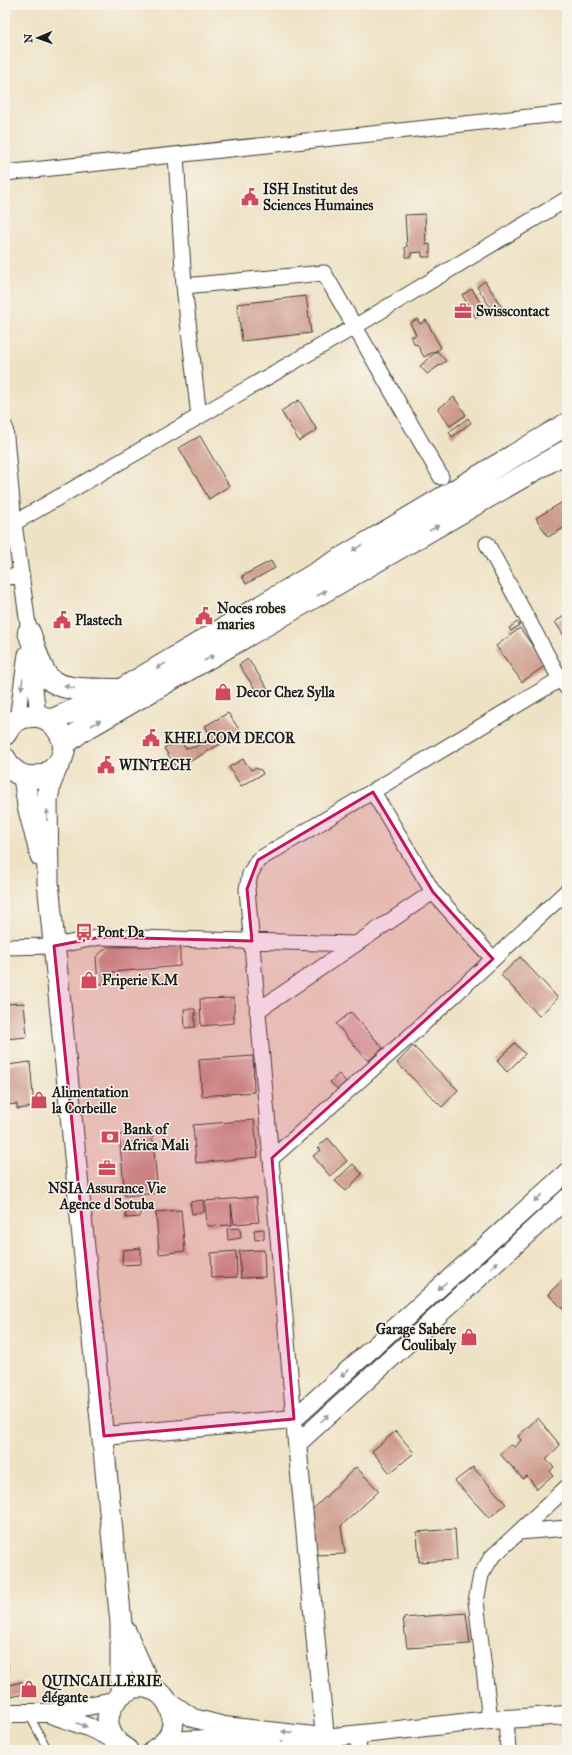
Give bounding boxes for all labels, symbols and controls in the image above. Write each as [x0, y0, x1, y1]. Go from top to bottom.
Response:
north arrow [18, 18, 58, 58]
text: N [22, 33, 35, 43]
place label: ISH Institut des Sciences Humaines [263, 181, 373, 214]
public building icon: ISH Institut des Sciences Humaines [240, 187, 260, 207]
office icon: Swisscontact [453, 301, 473, 321]
place label: Swisscontact [476, 303, 550, 320]
one-way arrow [428, 525, 440, 532]
one-way arrow [351, 545, 363, 552]
one-way arrow [316, 590, 328, 597]
place label: Noces robes maries [216, 600, 286, 633]
public building icon: Noces robes maries [194, 606, 214, 626]
public building icon: Plastech [52, 610, 72, 630]
place label: Plastech [75, 612, 123, 629]
one-way arrow [203, 654, 215, 661]
one-way arrow [155, 662, 167, 669]
one-way arrow [19, 678, 25, 690]
shop icon: Decor Chez Sylla [213, 682, 233, 702]
one-way arrow [62, 684, 74, 690]
place label: Decor Chez Sylla [236, 684, 336, 702]
one-way arrow [90, 719, 102, 726]
public building icon: KHELCOM DECOR [141, 728, 161, 748]
place label: KHELCOM DECOR [164, 730, 296, 747]
public building icon: WINTECH [96, 755, 116, 775]
place label: WINTECH [119, 757, 191, 774]
one-way arrow [44, 808, 50, 821]
bus stop icon: Pont Da [74, 922, 94, 942]
place label: Pont Da [97, 924, 145, 941]
shop icon: Friperie K.M [79, 970, 99, 990]
place label: Friperie K.M [102, 972, 179, 990]
place label: Alimentation la Corbeille [51, 1084, 129, 1117]
shop icon: Alimentation la Corbeille [29, 1090, 49, 1110]
place label: Bank of Africa Mali [122, 1121, 189, 1154]
bank icon: Bank of Africa Mali [100, 1127, 120, 1147]
office icon: NSIA Assurance Vie Agence d Sotuba [97, 1158, 117, 1178]
place label: NSIA Assurance Vie Agence d Sotuba [48, 1180, 166, 1214]
one-way arrow [533, 1194, 543, 1203]
one-way arrow [489, 1260, 499, 1269]
one-way arrow [437, 1281, 447, 1290]
place label: Garage Sabere Coulibaly [376, 1321, 457, 1355]
shop icon: Garage Sabere Coulibaly [459, 1327, 479, 1347]
one-way arrow [341, 1368, 350, 1377]
one-way arrow [321, 1414, 330, 1423]
place label: QUINCAILLERIE élégante [42, 1673, 162, 1707]
shop icon: QUINCAILLERIE élégante [19, 1679, 39, 1699]
one-way arrow [77, 1722, 89, 1728]
one-way arrow [281, 1729, 293, 1736]

